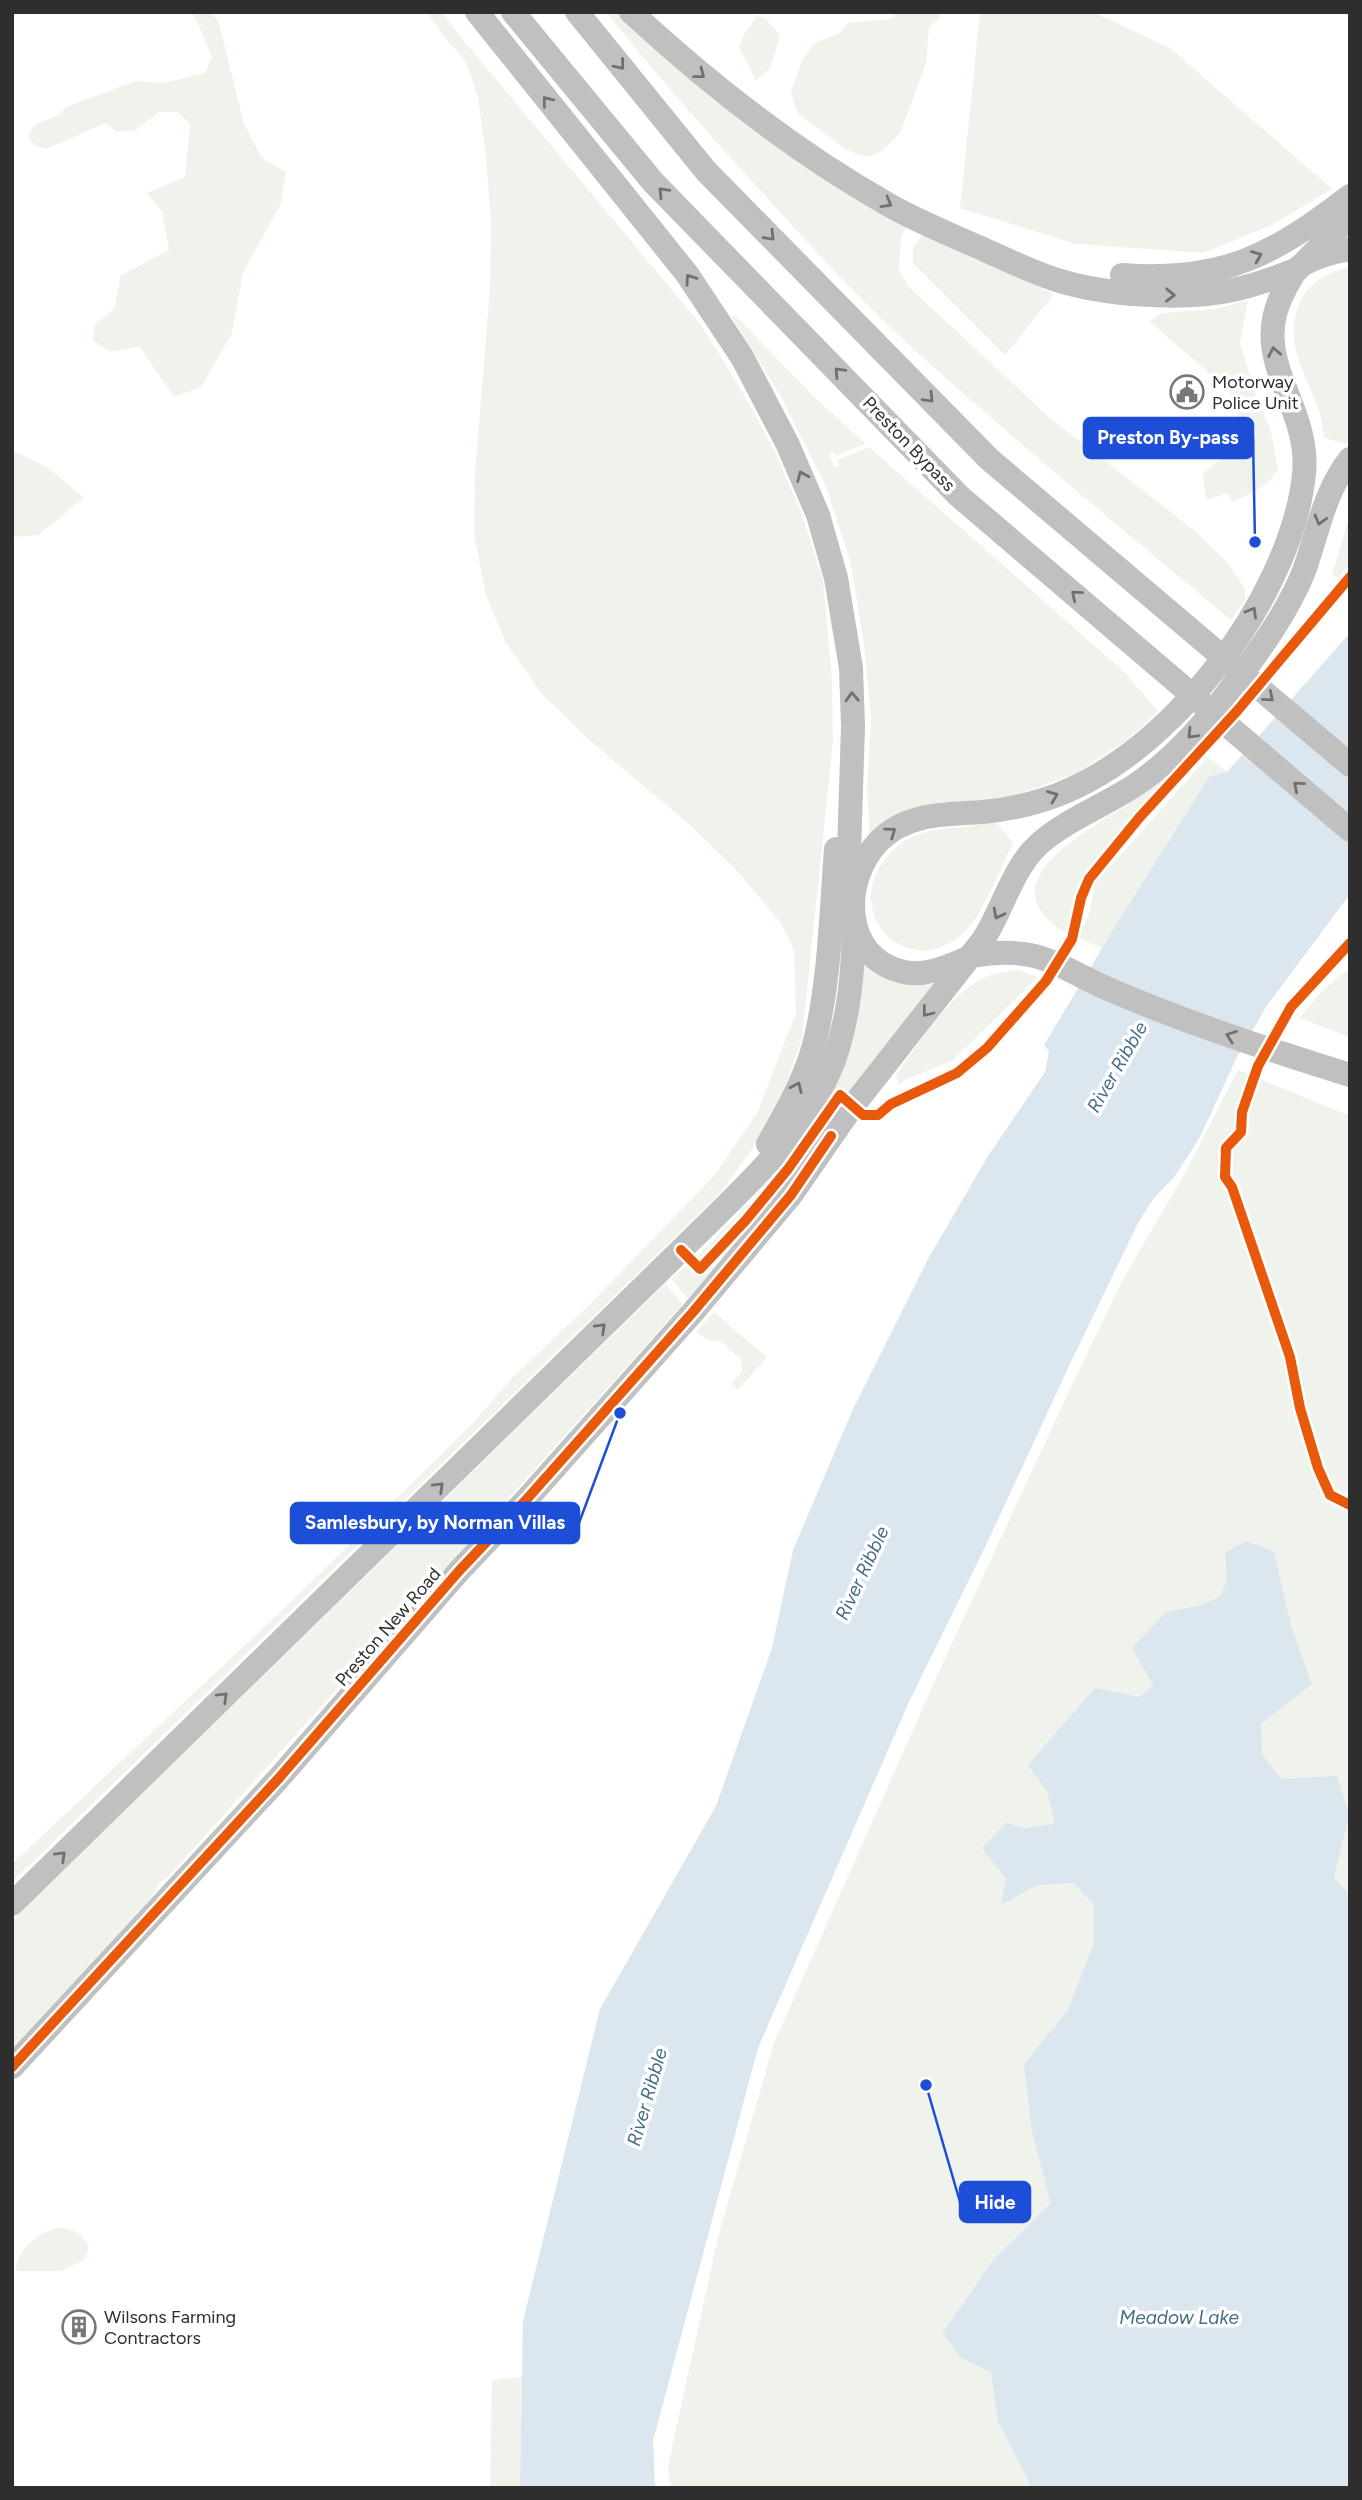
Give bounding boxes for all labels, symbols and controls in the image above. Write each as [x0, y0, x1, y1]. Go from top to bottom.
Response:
one-way arrow [611, 58, 624, 70]
one-way arrow [692, 66, 705, 79]
one-way arrow [543, 97, 556, 109]
one-way arrow [658, 187, 671, 200]
one-way arrow [880, 195, 892, 208]
one-way arrow [761, 228, 774, 241]
one-way arrow [1250, 251, 1262, 265]
one-way arrow [686, 274, 698, 287]
one-way arrow [1165, 287, 1176, 303]
one-way arrow [1267, 346, 1282, 358]
one-way arrow [834, 368, 847, 381]
place label: Motorway Police Unit [1212, 371, 1299, 414]
public building icon: Motorway Police Unit [1168, 373, 1206, 411]
one-way arrow [921, 390, 934, 403]
street label: Preston Bypass [858, 392, 960, 496]
callout: Preston By-pass [1084, 418, 1253, 458]
text: Preston By-pass [1097, 426, 1239, 449]
one-way arrow [796, 471, 810, 483]
one-way arrow [1314, 514, 1329, 526]
one-way arrow [1071, 591, 1084, 603]
one-way arrow [1244, 607, 1257, 620]
one-way arrow [1261, 688, 1273, 701]
one-way arrow [844, 691, 859, 702]
one-way arrow [1188, 726, 1201, 739]
one-way arrow [1293, 782, 1306, 794]
one-way arrow [1046, 791, 1058, 805]
one-way arrow [883, 828, 896, 840]
one-way arrow [993, 907, 1007, 919]
one-way arrow [922, 1004, 935, 1016]
water label: River Ribble [1082, 1017, 1152, 1116]
one-way arrow [1225, 1030, 1237, 1044]
one-way arrow [789, 1082, 803, 1094]
one-way arrow [593, 1323, 606, 1336]
one-way arrow [430, 1482, 443, 1495]
callout: Samlesbury, by Norman Villas [291, 1503, 579, 1543]
text: Samlesbury, by Norman Villas [305, 1511, 565, 1534]
water label: River Ribble [830, 1522, 894, 1624]
street label: Preston New Road [331, 1563, 445, 1691]
one-way arrow [215, 1692, 228, 1705]
one-way arrow [53, 1852, 66, 1865]
water label: River Ribble [622, 2045, 672, 2149]
callout: Hide [960, 2182, 1030, 2222]
text: Hide [974, 2191, 1016, 2214]
place label: Wilsons Farming Contractors [104, 2306, 236, 2349]
water label: Meadow Lake [1119, 2306, 1239, 2329]
building icon: Wilsons Farming Contractors [60, 2308, 98, 2346]

